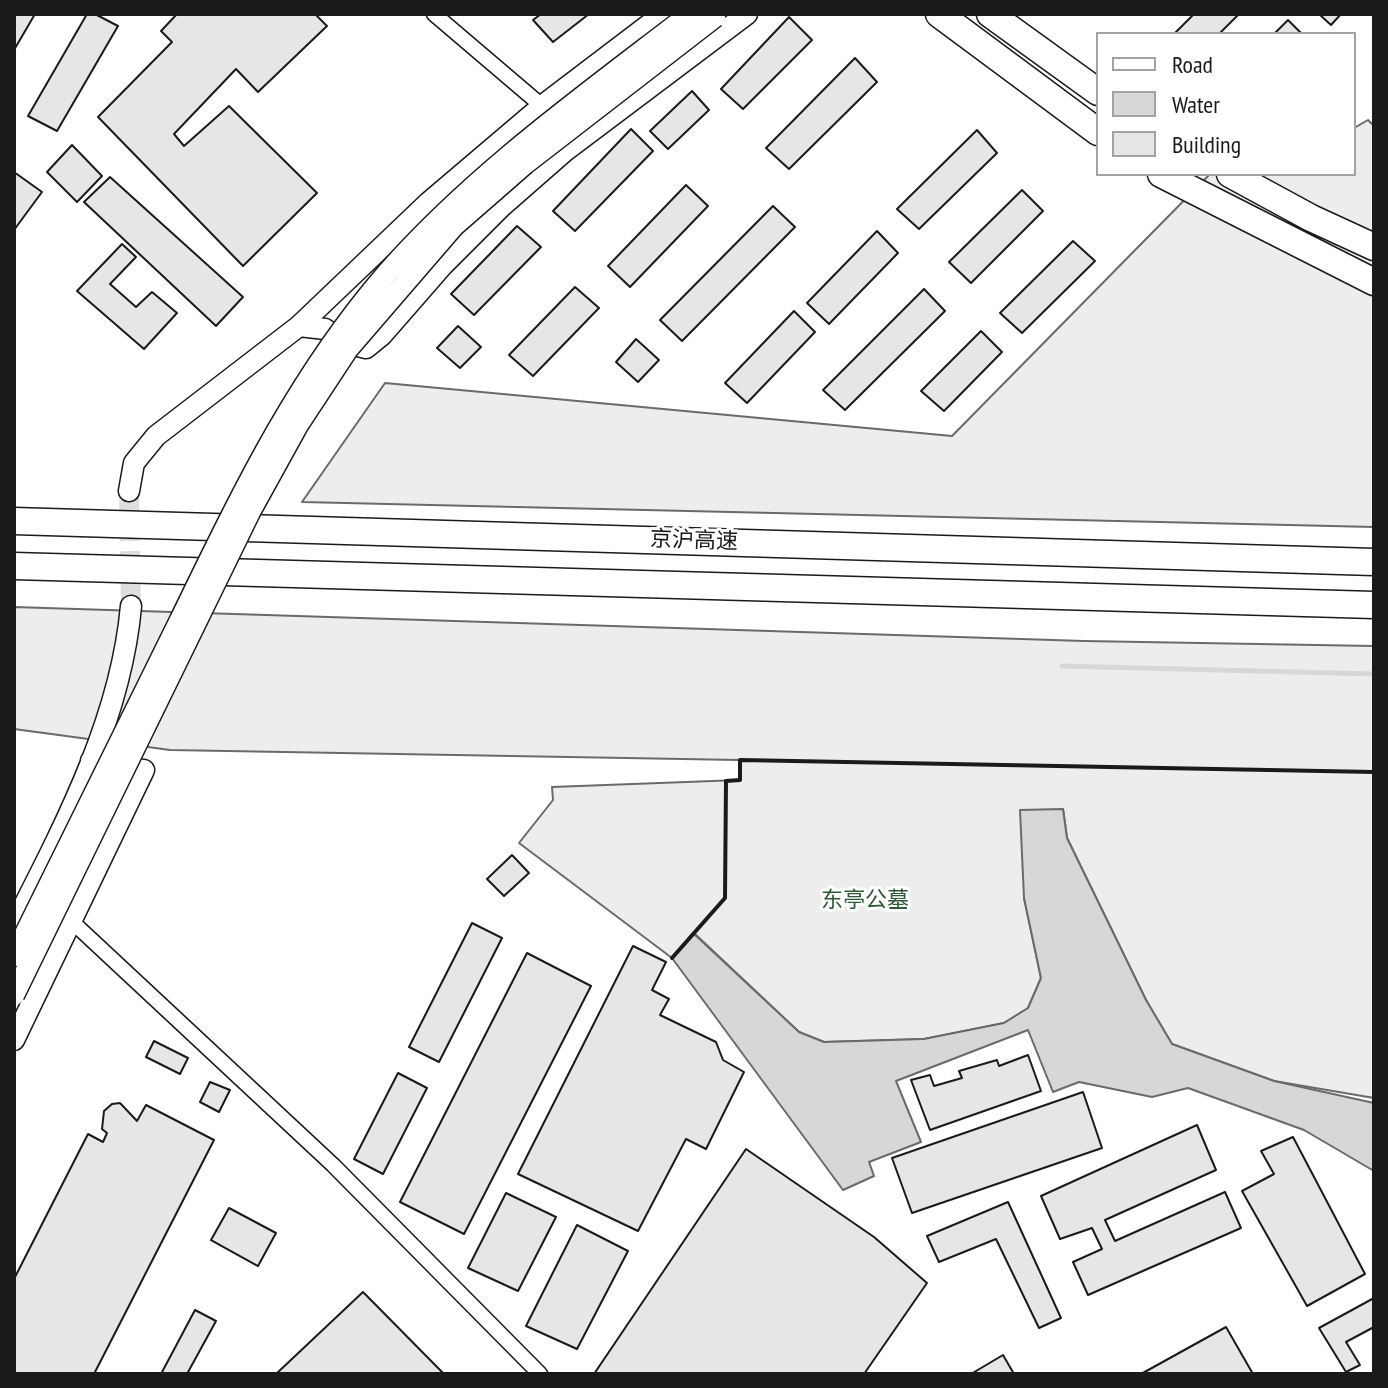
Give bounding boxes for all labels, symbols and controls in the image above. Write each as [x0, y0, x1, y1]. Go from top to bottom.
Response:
legend [1096, 32, 1356, 176]
text: Road [1172, 49, 1213, 80]
text: Water [1172, 89, 1220, 120]
text: Building [1172, 129, 1241, 160]
street label: 京沪高速 [650, 526, 738, 556]
park label: 东亭公墓 [821, 888, 909, 914]

